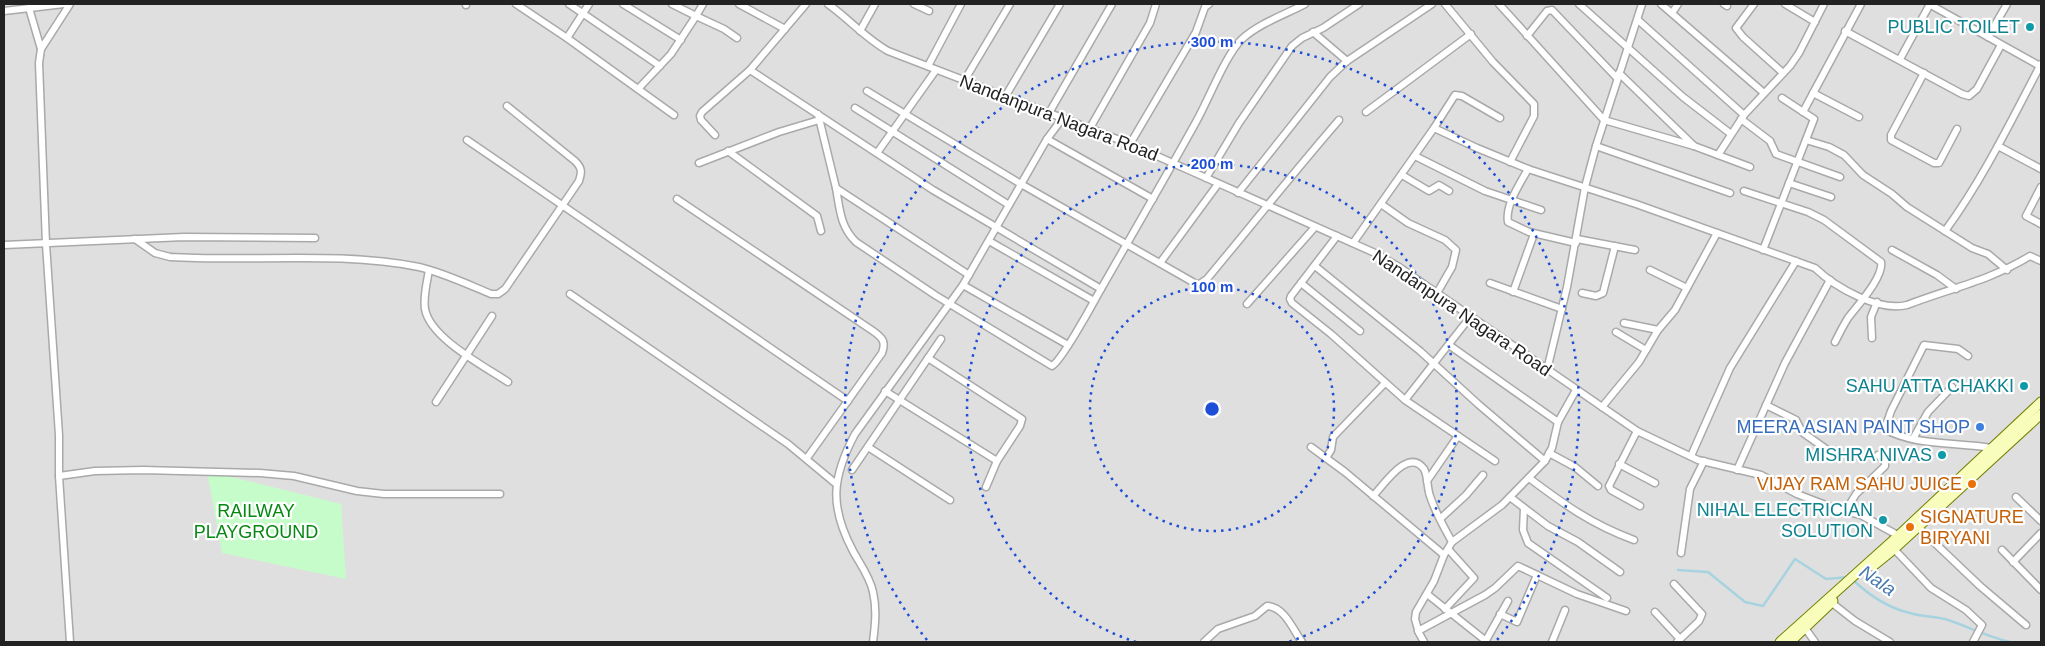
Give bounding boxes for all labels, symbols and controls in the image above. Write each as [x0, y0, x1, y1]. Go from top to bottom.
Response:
place label: PUBLIC TOILET [1888, 17, 2020, 37]
marker: PUBLIC TOILET [2024, 21, 2036, 33]
text: 300 m [1191, 33, 1233, 50]
street label: Nandanpura Nagara Road [957, 71, 1161, 165]
text: 200 m [1191, 155, 1233, 172]
street label: Nandanpura Nagara Road [1369, 246, 1555, 380]
text: 100 m [1191, 278, 1233, 295]
place label: SAHU ATTA CHAKKI [1846, 376, 2014, 396]
marker: SAHU ATTA CHAKKI [2018, 380, 2030, 392]
centre of rings [1203, 400, 1221, 418]
place label: MEERA ASIAN PAINT SHOP [1737, 417, 1970, 437]
marker: MEERA ASIAN PAINT SHOP [1974, 421, 1986, 433]
place label: MISHRA NIVAS [1805, 445, 1932, 465]
marker: MISHRA NIVAS [1936, 449, 1948, 461]
place label: VIJAY RAM SAHU JUICE [1757, 474, 1962, 494]
marker: VIJAY RAM SAHU JUICE [1966, 478, 1978, 490]
place label: NIHAL ELECTRICIAN SOLUTION [1697, 500, 1873, 541]
park label: RAILWAY PLAYGROUND [194, 501, 318, 542]
place label: SIGNATURE BIRYANI [1920, 507, 2024, 548]
marker: NIHAL ELECTRICIAN SOLUTION [1877, 514, 1889, 526]
marker: SIGNATURE BIRYANI [1904, 521, 1916, 533]
water label: Nala [1856, 561, 1900, 600]

